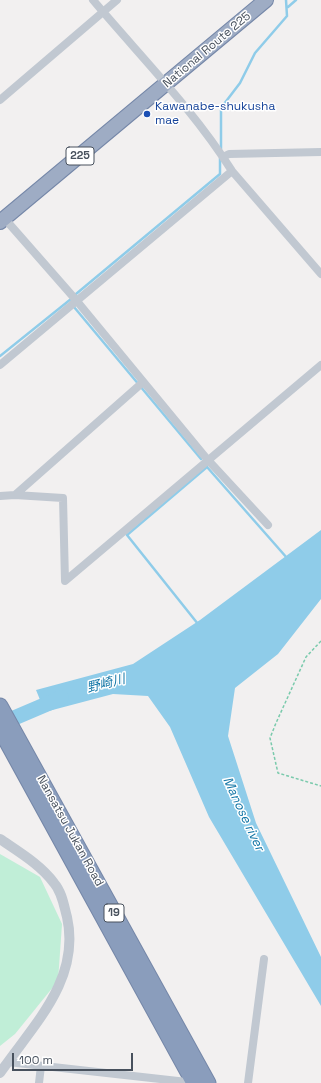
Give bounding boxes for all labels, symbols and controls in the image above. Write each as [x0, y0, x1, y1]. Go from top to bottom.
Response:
street label: National Route 225 [160, 9, 254, 91]
place label: Kawanabe-shukusha mae [155, 100, 275, 128]
marker: Kawanabe-shukusha mae [142, 109, 152, 119]
road number: 225 [66, 147, 94, 165]
water label: 野崎川 [85, 672, 127, 696]
street label: Nansatsu Jukan Road [34, 773, 106, 889]
water label: Manose river [219, 774, 267, 854]
road number: 19 [104, 904, 124, 922]
scale bar [14, 1045, 135, 1071]
text: 100 m [19, 1052, 53, 1068]

